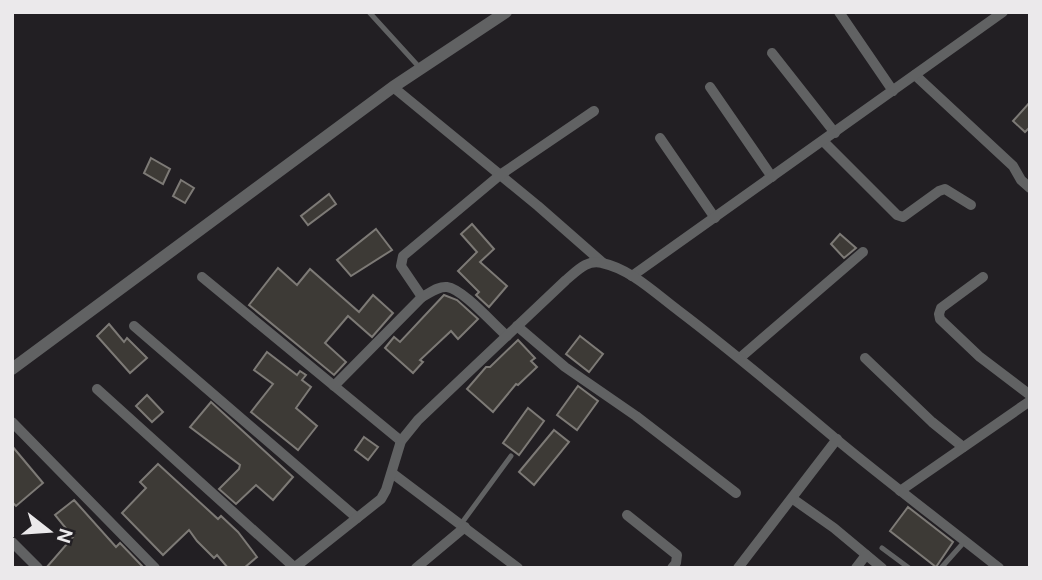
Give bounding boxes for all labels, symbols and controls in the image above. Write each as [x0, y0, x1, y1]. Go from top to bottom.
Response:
north arrow [14, 496, 84, 566]
text: N [51, 526, 79, 546]

